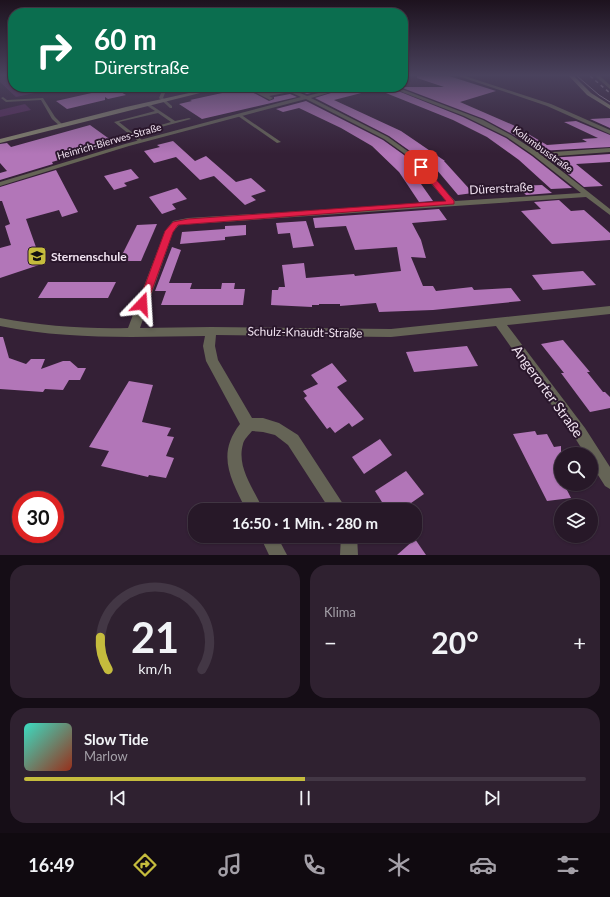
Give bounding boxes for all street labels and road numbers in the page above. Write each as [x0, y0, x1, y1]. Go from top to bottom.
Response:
street label: Heinrich-Bierwes-Straße [55, 120, 163, 162]
street label: Kolumbusstraße [511, 123, 575, 175]
street label: Dürerstraße [469, 179, 533, 197]
street label: Schulz-Knaudt-Straße [247, 323, 363, 341]
street label: Angerorter Straße [509, 341, 587, 441]

